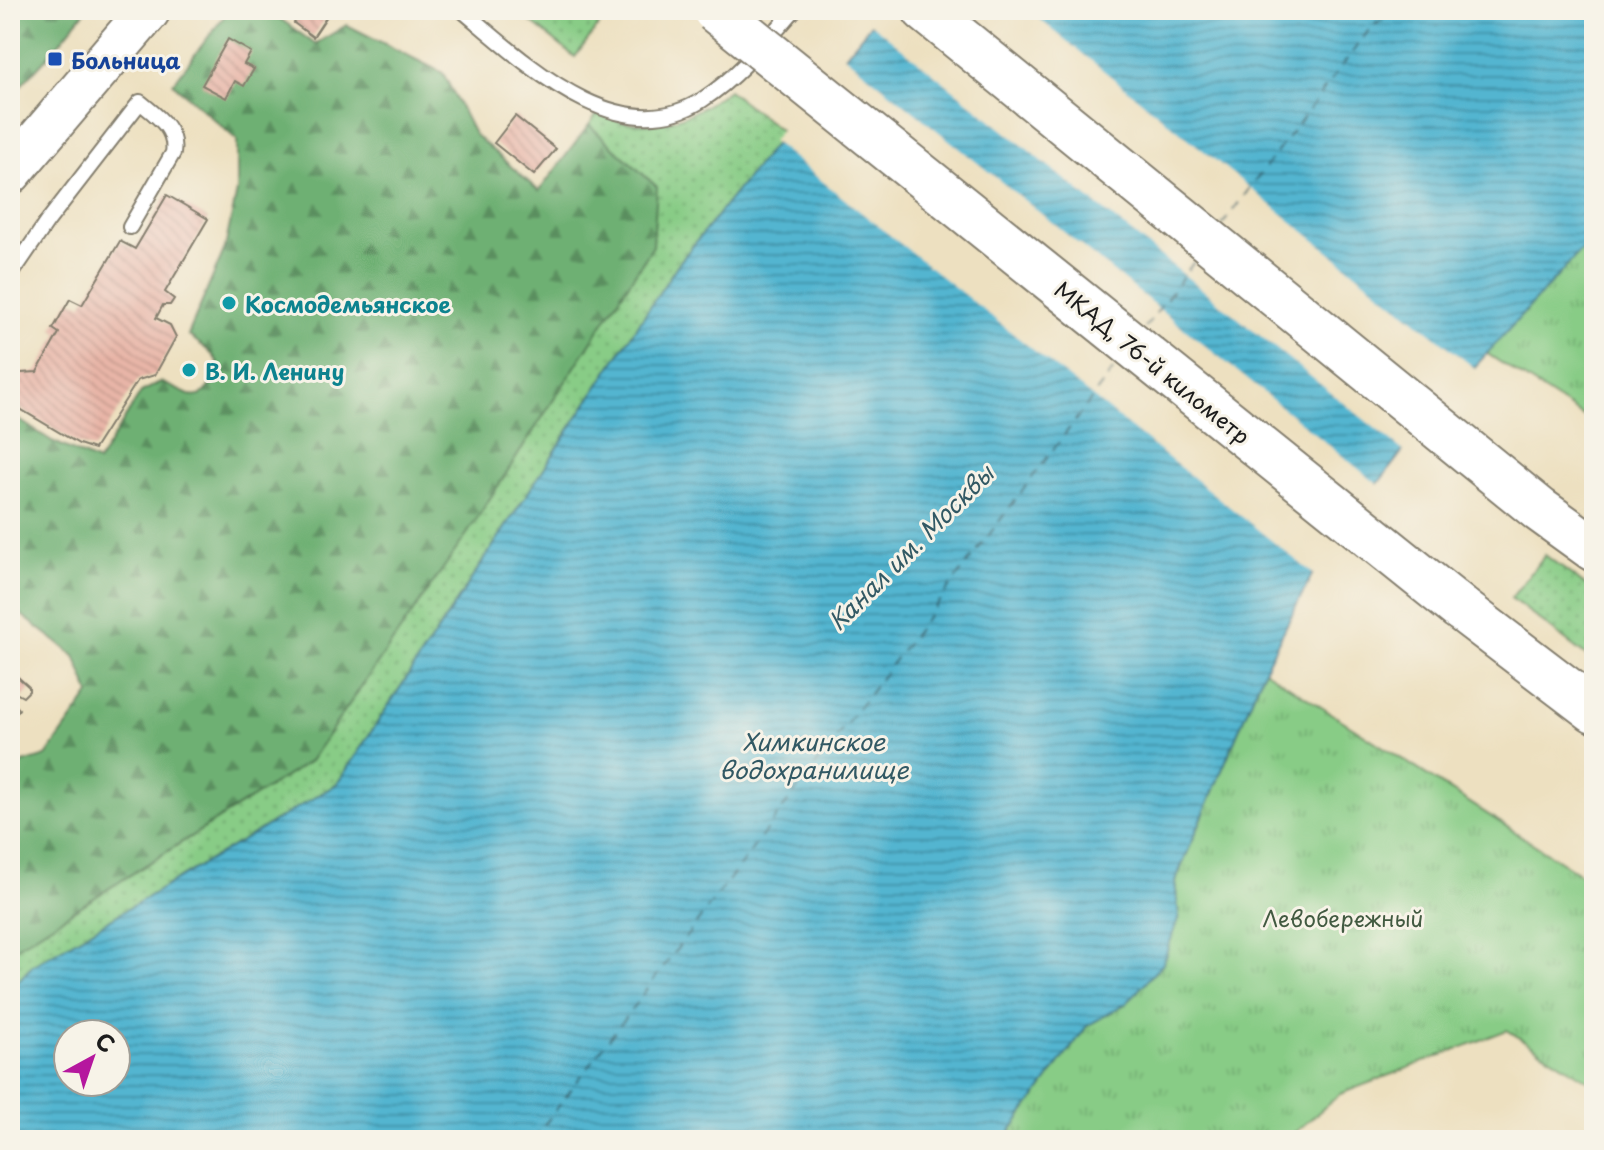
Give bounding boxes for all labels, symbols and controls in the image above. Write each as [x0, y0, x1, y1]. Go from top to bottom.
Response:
place label: Больница [71, 43, 181, 76]
marker: Больница [46, 50, 64, 68]
street label: МКАД, 76-й километр [1048, 273, 1258, 451]
place label: Космодемьянское [245, 287, 452, 320]
marker: Космодемьянское [220, 294, 238, 312]
place label: В. И. Ленину [205, 354, 344, 387]
marker: В. И. Ленину [180, 361, 198, 379]
water label: Канал им. Москвы [819, 455, 1002, 638]
water label: Химкинское водохранилище [719, 723, 909, 787]
park label: Левобережный [1262, 901, 1424, 934]
north arrow [52, 1018, 132, 1098]
text: С [89, 1024, 123, 1059]

